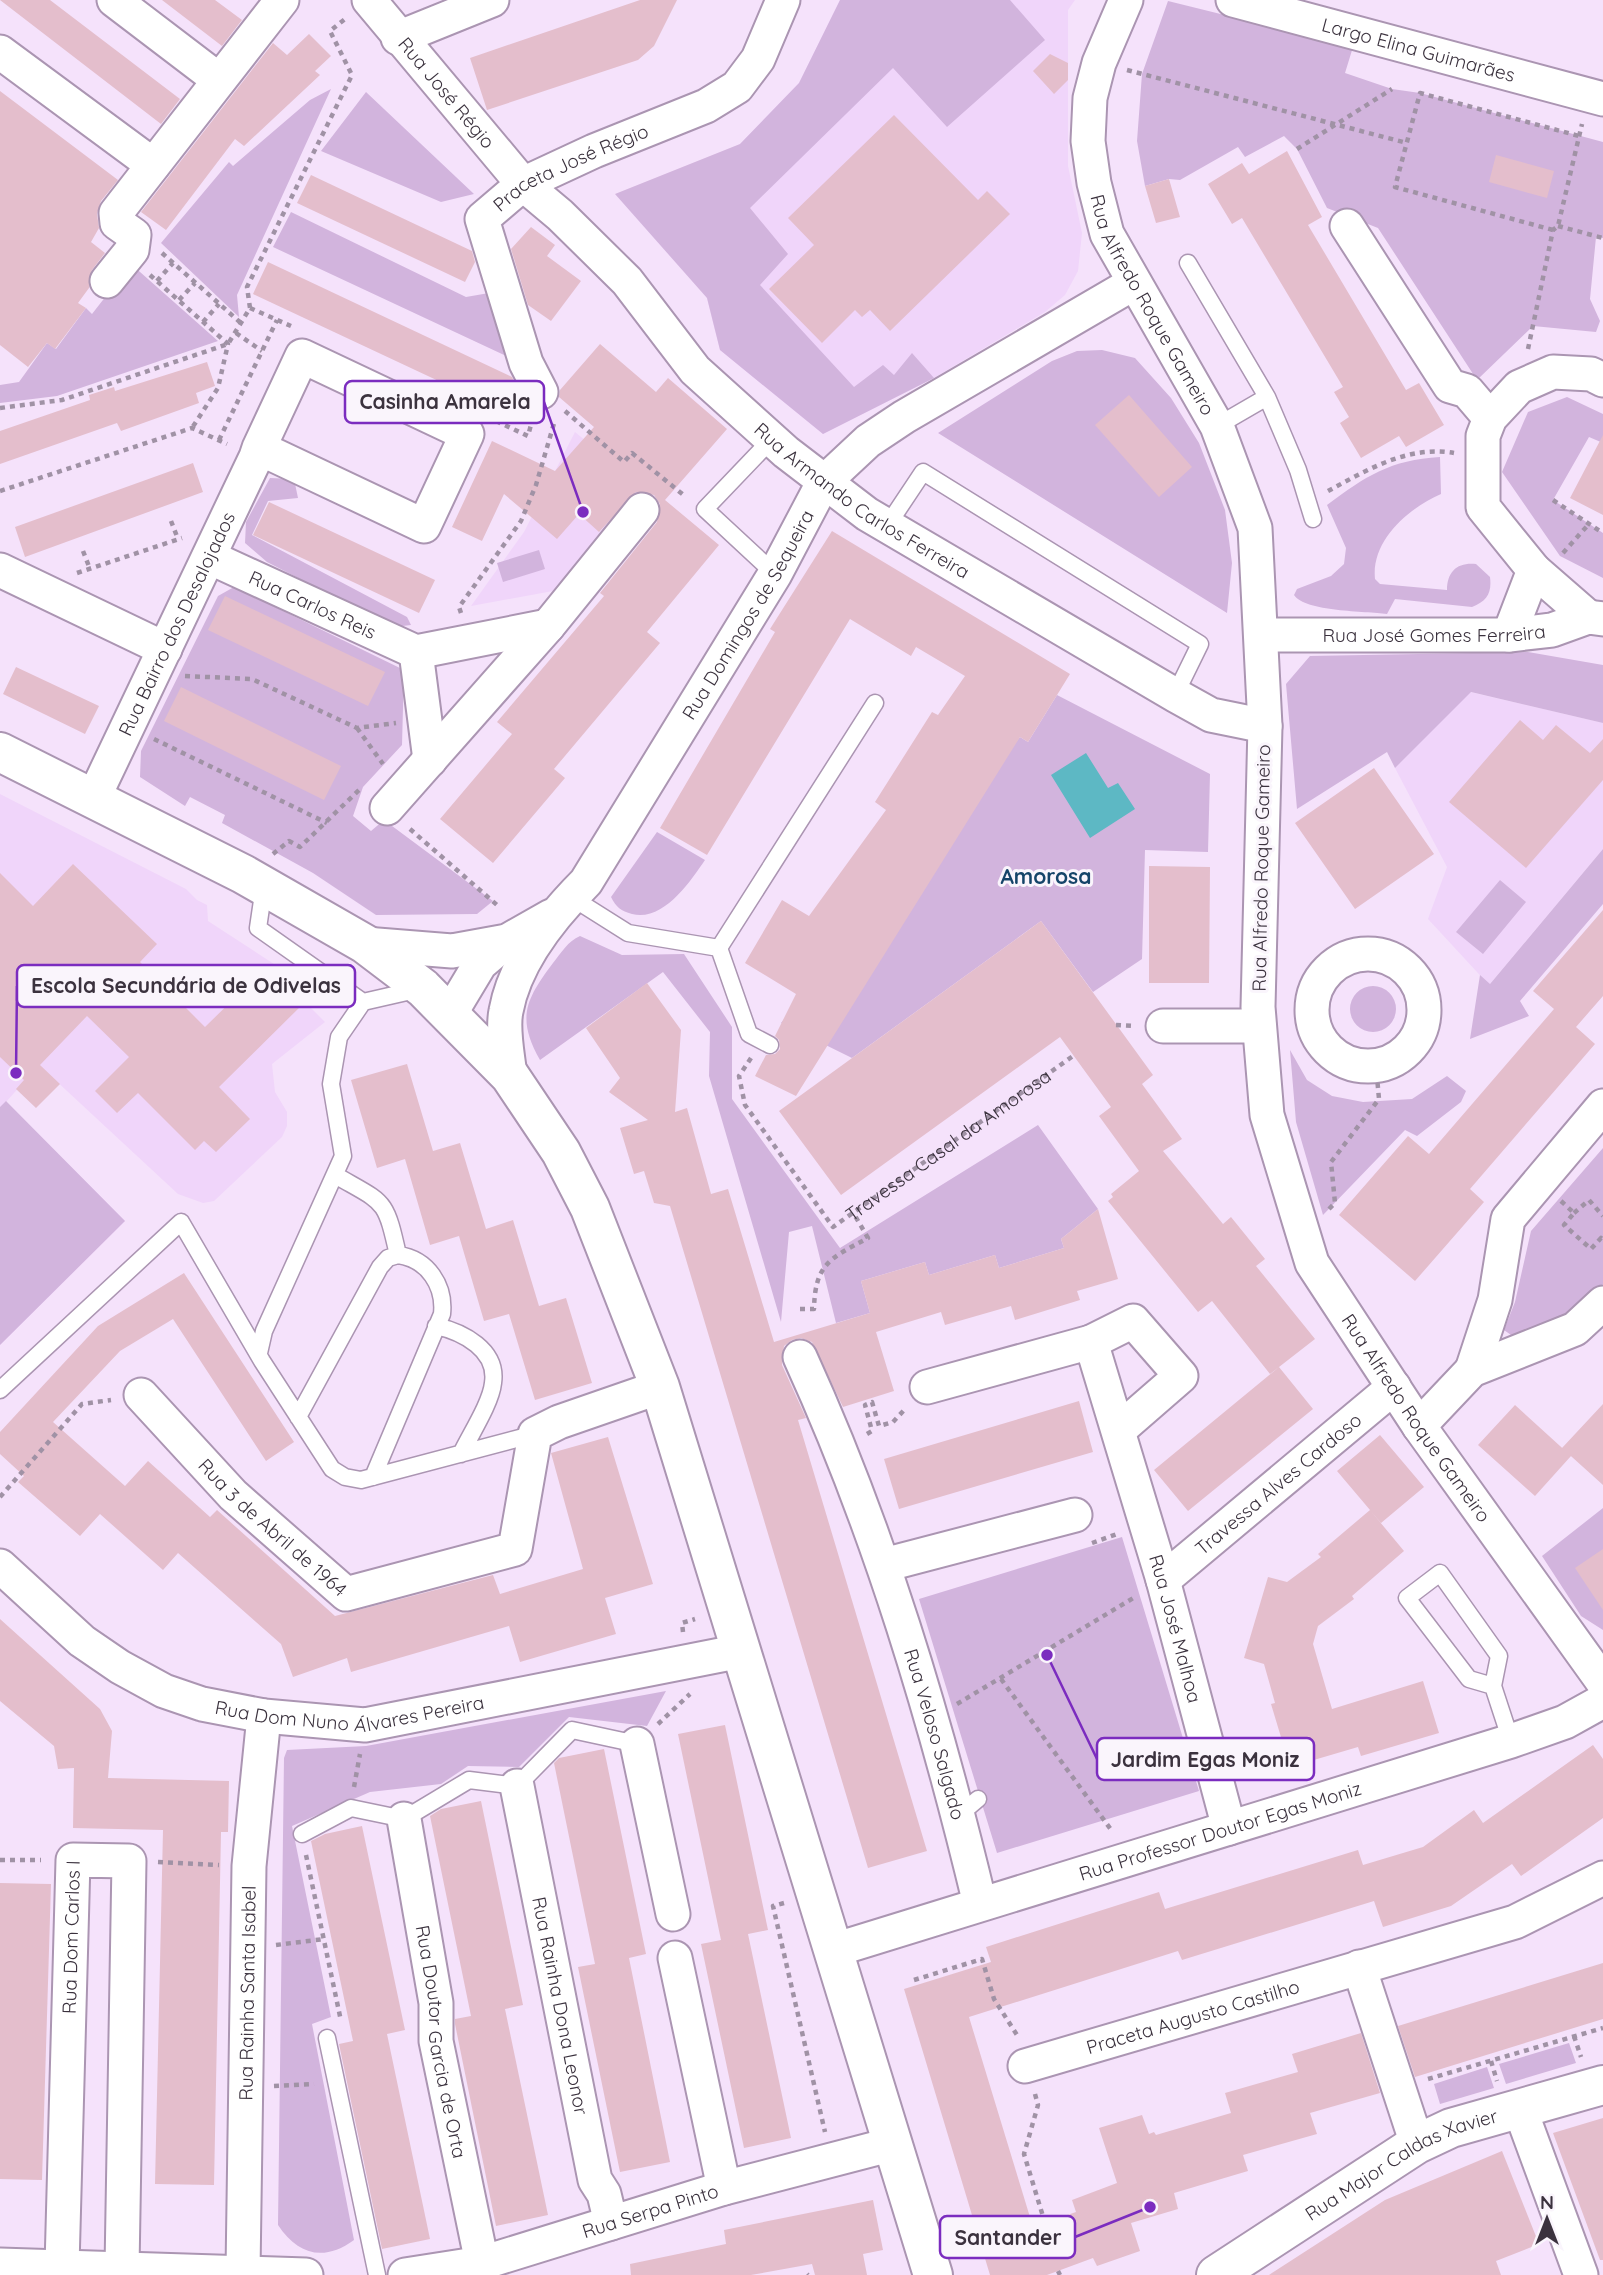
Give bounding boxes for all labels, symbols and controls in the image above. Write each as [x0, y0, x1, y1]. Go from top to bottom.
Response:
street label: Largo Elina Guimarães [1319, 12, 1518, 87]
street label: Rua José Régio [393, 32, 500, 153]
street label: Praceta José Régio [488, 118, 652, 216]
street label: Rua Alfredo Roque Gameiro [1085, 192, 1220, 419]
callout: Casinha Amarela [345, 381, 544, 423]
text: Casinha Amarela [359, 388, 531, 414]
street label: Rua Armando Carlos Ferreira [749, 417, 974, 584]
street label: Rua Domingos de Sequeira [677, 506, 819, 724]
street label: Rua Bairro dos Desalojados [113, 508, 240, 740]
street label: Rua Carlos Reis [245, 565, 380, 644]
street label: Rua José Gomes Ferreira [1322, 619, 1547, 647]
street label: Rua Alfredo Roque Gameiro [1247, 744, 1275, 992]
district label: Amorosa [1000, 863, 1092, 889]
callout: Escola Secundária de Odivelas [17, 965, 355, 1007]
text: Escola Secundária de Odivelas [31, 972, 341, 998]
street label: Travessa Casal da Amorosa [841, 1064, 1055, 1226]
street label: Rua Alfredo Roque Gameiro [1337, 1309, 1496, 1527]
street label: Travessa Alves Cardoso [1190, 1407, 1366, 1560]
street label: Rua 3 de Abril de 1964 [193, 1453, 352, 1601]
street label: Rua José Malhoa [1144, 1552, 1207, 1705]
street label: Rua Veloso Salgado [899, 1646, 970, 1822]
street label: Rua Dom Nuno Álvares Pereira [213, 1690, 486, 1737]
callout: Jardim Egas Moniz [1097, 1738, 1314, 1780]
text: Jardim Egas Moniz [1110, 1746, 1300, 1772]
street label: Rua Professor Doutor Egas Moniz [1076, 1776, 1364, 1886]
street label: Rua Dom Carlos I [57, 1860, 85, 2014]
street label: Rua Rainha Santa Isabel [234, 1885, 261, 2101]
street label: Rua Rainha Dona Leonor [527, 1894, 594, 2118]
street label: Rua Doutor Garcia de Orta [411, 1923, 472, 2160]
street label: Praceta Augusto Castilho [1084, 1974, 1302, 2059]
street label: Rua Major Caldas Xavier [1300, 2103, 1501, 2226]
street label: Rua Serpa Pinto [579, 2179, 721, 2243]
north arrow [1512, 2184, 1582, 2254]
text: N [1540, 2190, 1554, 2214]
callout: Santander [940, 2216, 1075, 2258]
text: Santander [954, 2224, 1062, 2250]

